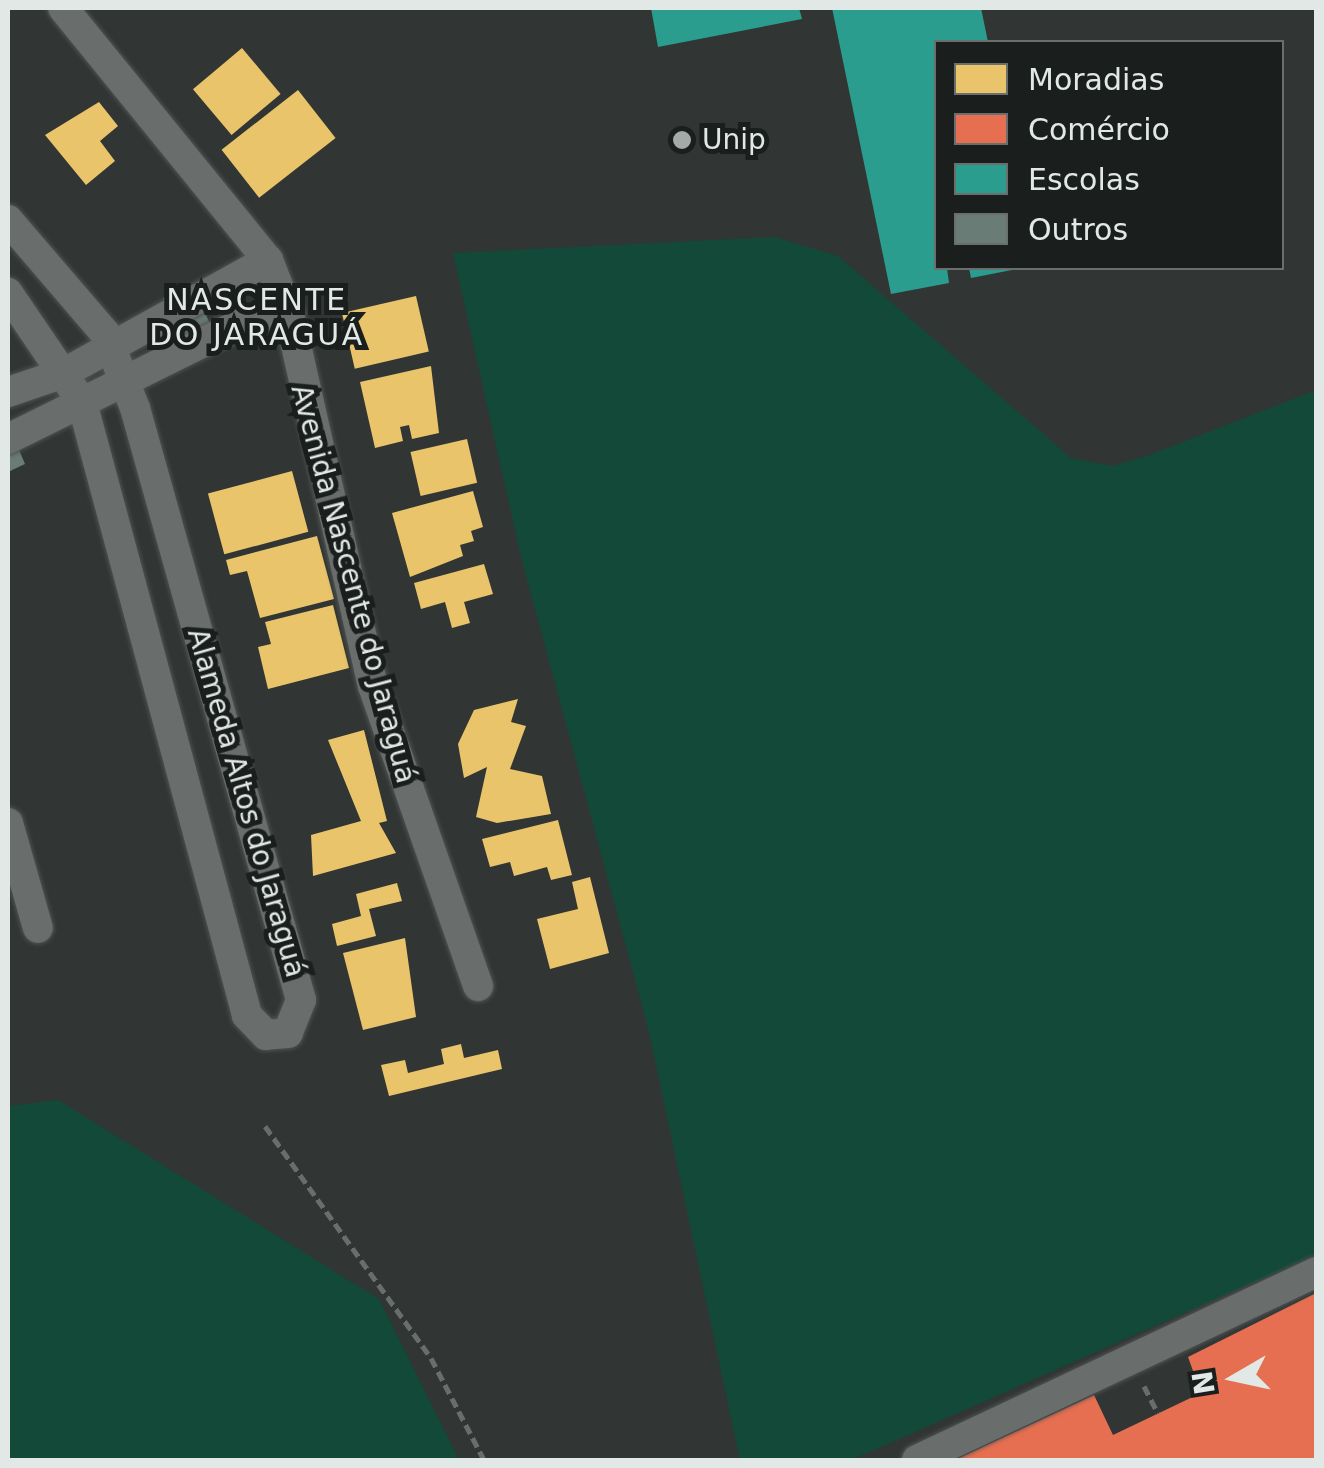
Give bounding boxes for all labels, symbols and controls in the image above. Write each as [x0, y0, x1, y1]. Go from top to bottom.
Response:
legend [934, 40, 1284, 270]
text: Moradias [1028, 62, 1164, 97]
text: Comércio [1028, 112, 1170, 147]
place label: Unip [702, 123, 766, 157]
marker: Unip [671, 129, 693, 151]
text: Escolas [1028, 162, 1140, 197]
text: Outros [1028, 212, 1128, 247]
district label: NASCENTE DO JARAGUÁ [149, 282, 365, 352]
street label: Avenida Nascente do Jaraguá [284, 381, 422, 787]
street label: Alameda Altos do Jaraguá [180, 625, 312, 981]
north arrow [1184, 1328, 1284, 1428]
text: N [1186, 1369, 1222, 1397]

